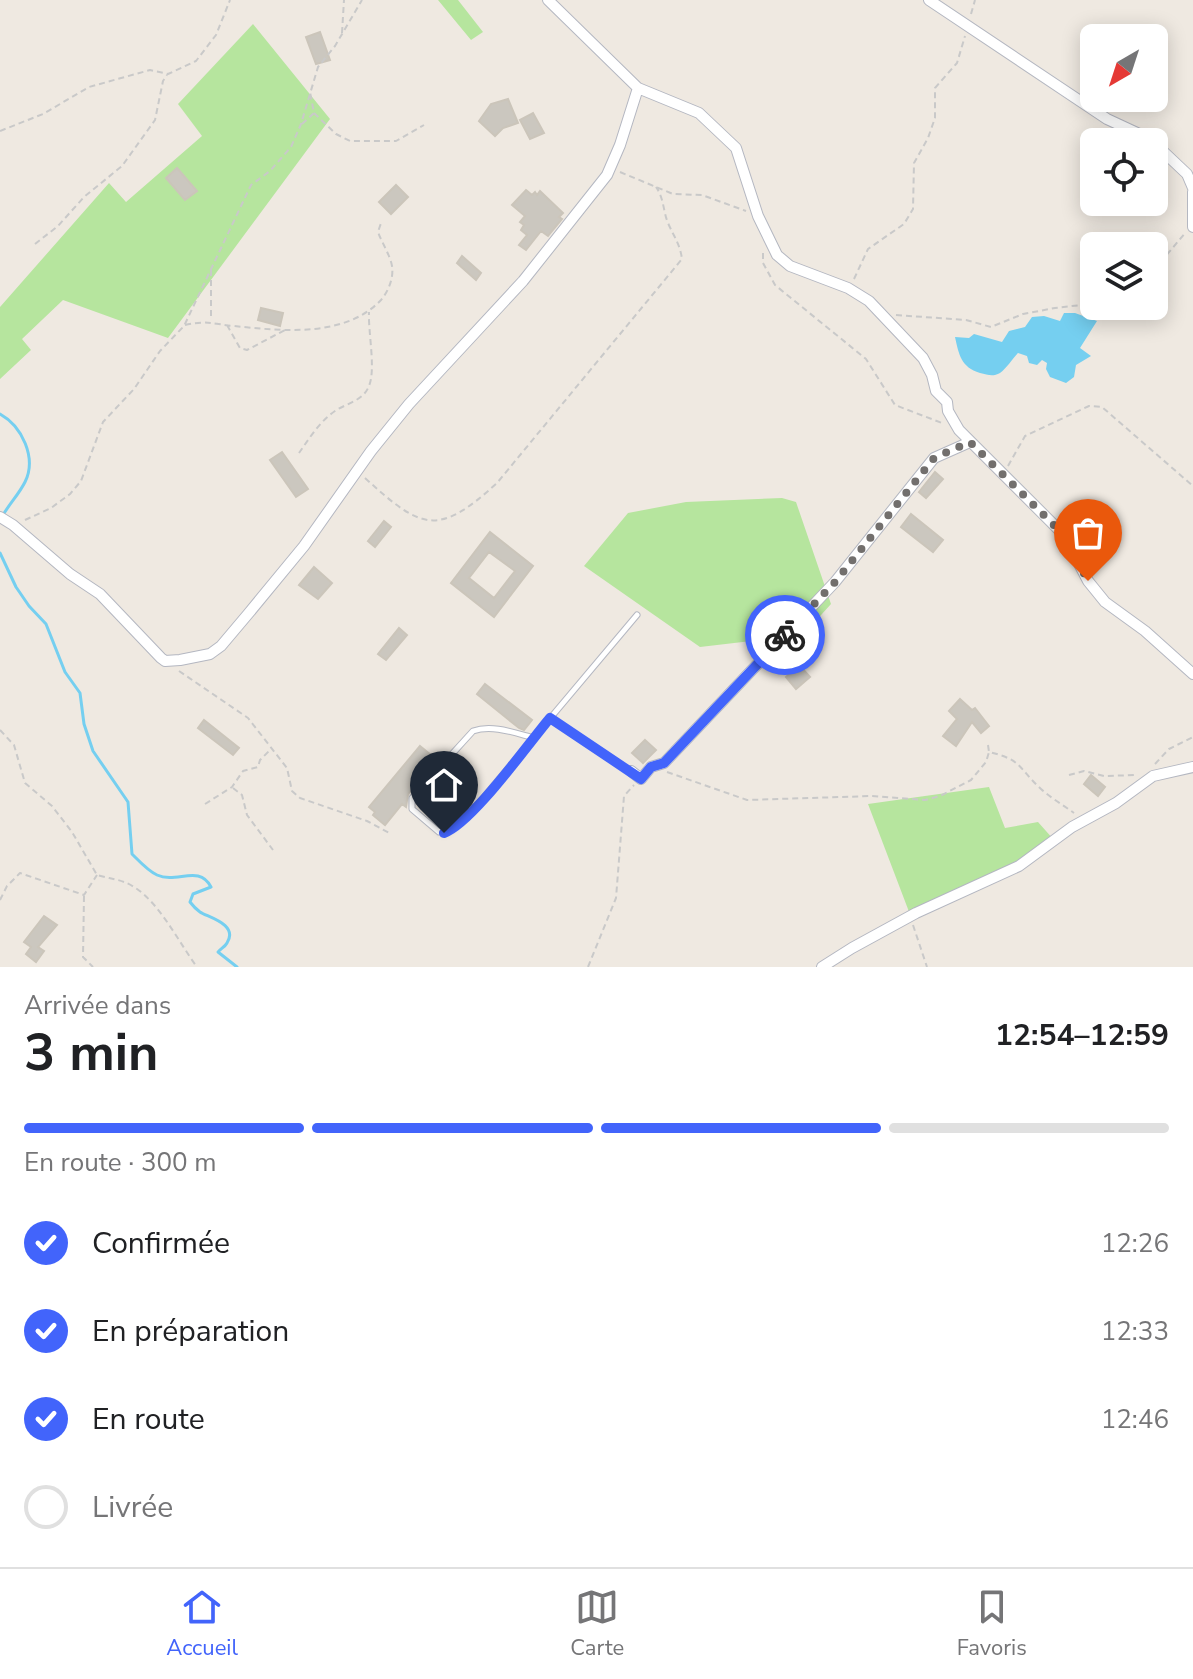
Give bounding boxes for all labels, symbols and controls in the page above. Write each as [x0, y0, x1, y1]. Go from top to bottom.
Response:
north arrow [1080, 24, 1168, 112]
map controls [1080, 24, 1168, 320]
button: locate [1080, 128, 1168, 216]
button: layers [1080, 232, 1168, 320]
pin [1054, 499, 1122, 581]
icon: bag [1066, 511, 1110, 555]
courier [745, 595, 825, 675]
icon: bike [763, 613, 807, 657]
pin [410, 751, 478, 833]
icon: home [422, 763, 466, 807]
text: Arrivée dans [24, 988, 171, 1023]
text: 12:54–12:59 [995, 1015, 1169, 1056]
text: 3 min [24, 1017, 159, 1088]
text: En route · 300 m [24, 1145, 217, 1180]
icon: check [24, 1221, 68, 1265]
text: Confirmée [92, 1223, 230, 1264]
text: 12:26 [1101, 1226, 1169, 1261]
icon: check [24, 1309, 68, 1353]
text: En préparation [92, 1311, 289, 1352]
text: 12:33 [1101, 1314, 1169, 1349]
icon: check [24, 1397, 68, 1441]
text: En route [92, 1399, 205, 1440]
text: 12:46 [1101, 1402, 1169, 1437]
text: Livrée [92, 1487, 173, 1528]
tab: Accueil [166, 1585, 238, 1663]
tab: Carte [570, 1585, 624, 1663]
tab: Favoris [957, 1585, 1027, 1663]

